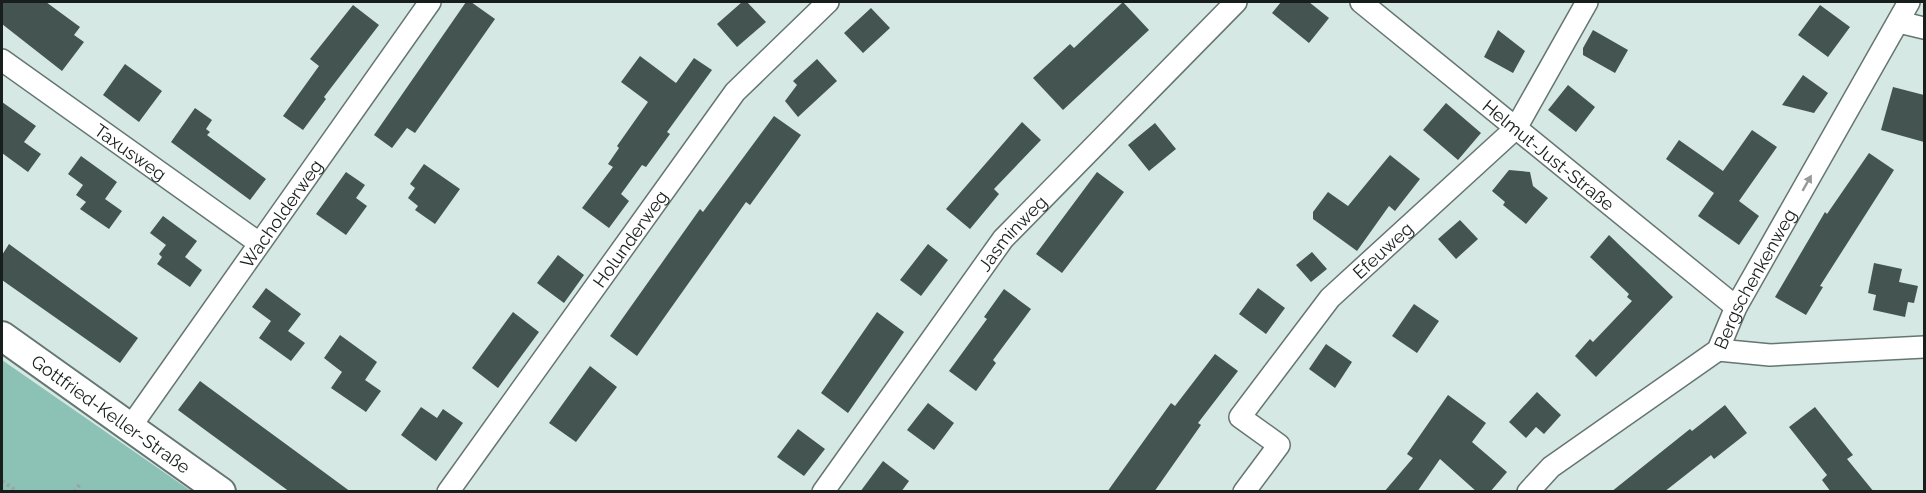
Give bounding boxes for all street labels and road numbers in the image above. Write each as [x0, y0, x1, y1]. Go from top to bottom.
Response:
street label: Helmut-Just-Straße [1479, 95, 1619, 215]
street label: Taxusweg [91, 119, 171, 184]
street label: Wacholderweg [235, 155, 326, 272]
street label: Holunderweg [588, 186, 672, 291]
street label: Jasminweg [973, 191, 1051, 275]
street label: Bergschenkenweg [1709, 205, 1800, 352]
street label: Efeuweg [1348, 217, 1417, 283]
street label: Gottfried-Keller-Straße [28, 350, 195, 478]

